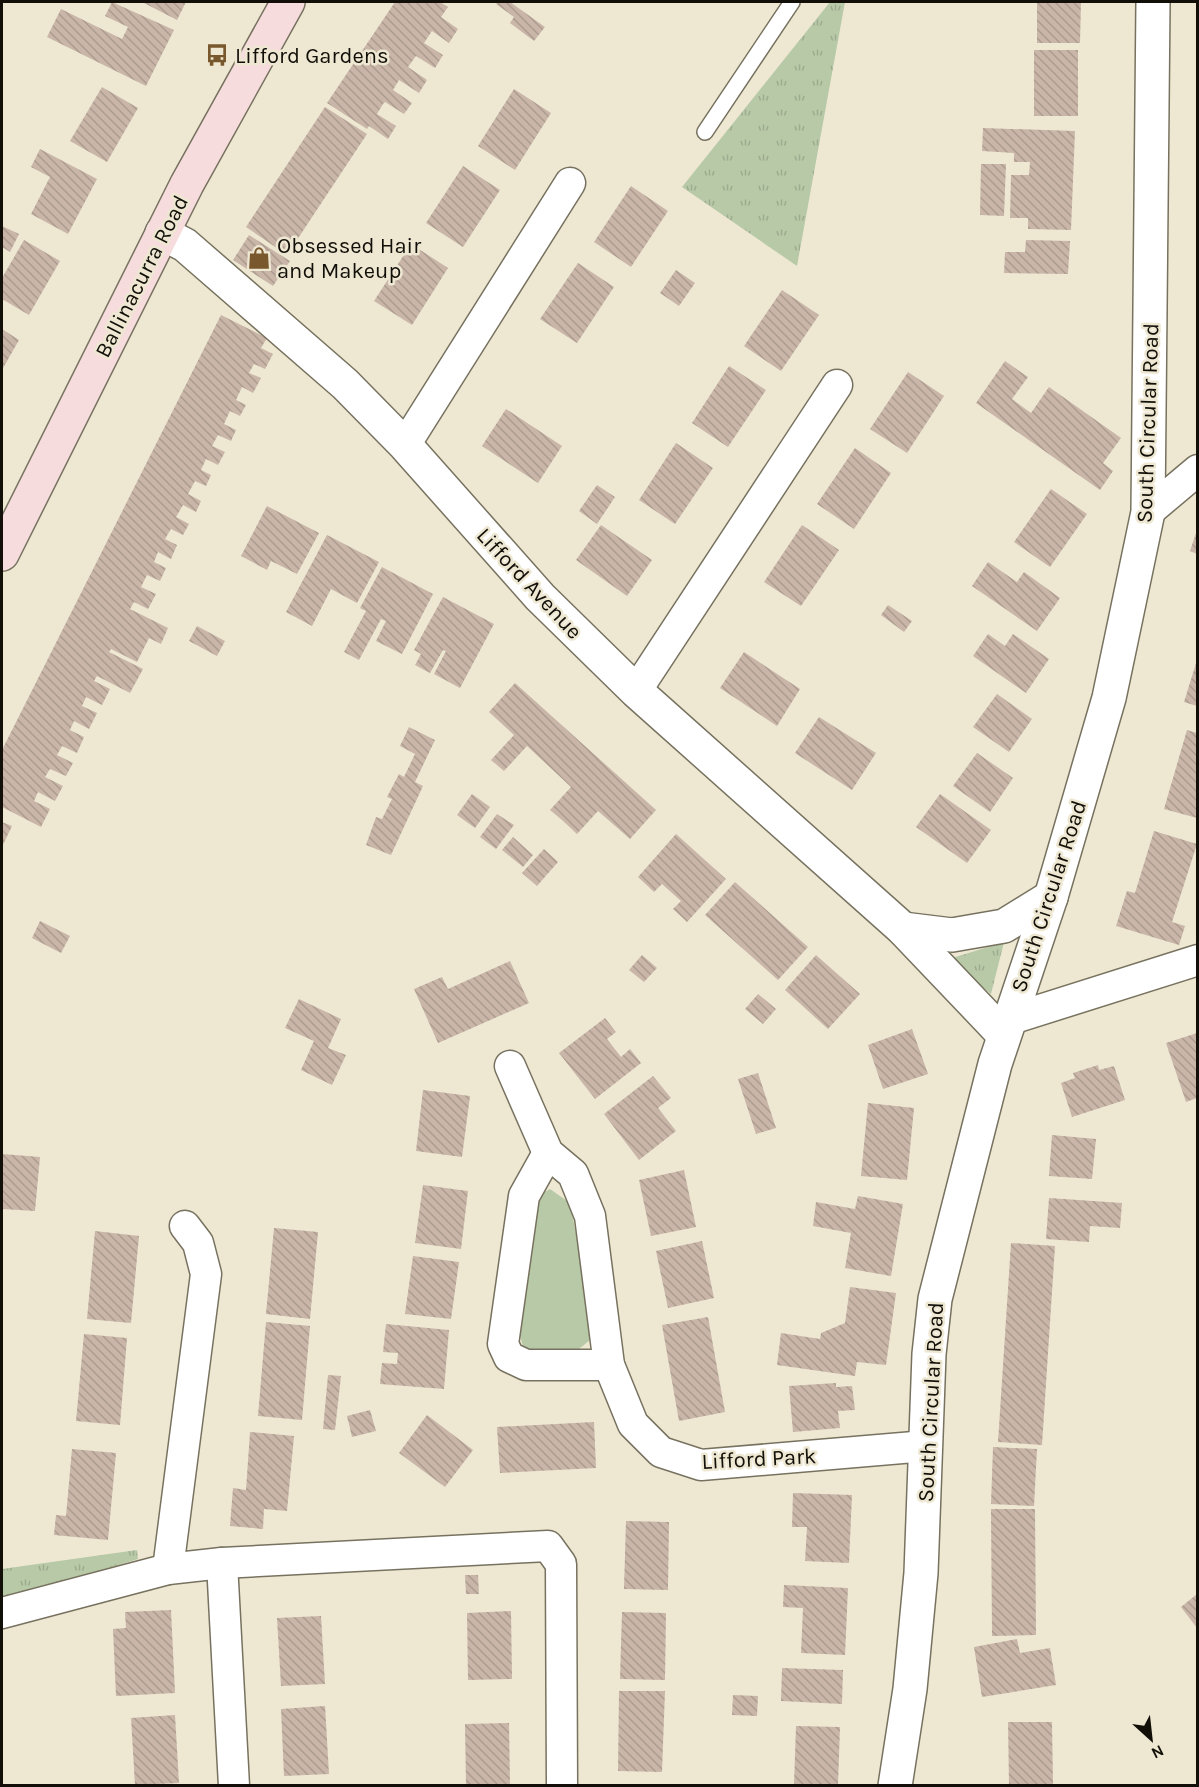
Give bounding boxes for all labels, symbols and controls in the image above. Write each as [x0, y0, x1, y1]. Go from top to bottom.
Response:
bus stop icon: Lifford Gardens [204, 42, 230, 68]
place label: Lifford Gardens [235, 43, 389, 69]
street label: Ballinacurra Road [90, 191, 194, 362]
place label: Obsessed Hair and Makeup [277, 233, 421, 284]
shop icon: Obsessed Hair and Makeup [246, 245, 272, 271]
street label: South Circular Road [1132, 323, 1164, 524]
street label: Lifford Avenue [471, 523, 587, 645]
street label: South Circular Road [1006, 797, 1092, 996]
street label: South Circular Road [913, 1301, 949, 1503]
street label: Lifford Park [701, 1443, 817, 1475]
north arrow [1121, 1709, 1181, 1769]
text: N [1148, 1741, 1167, 1763]

